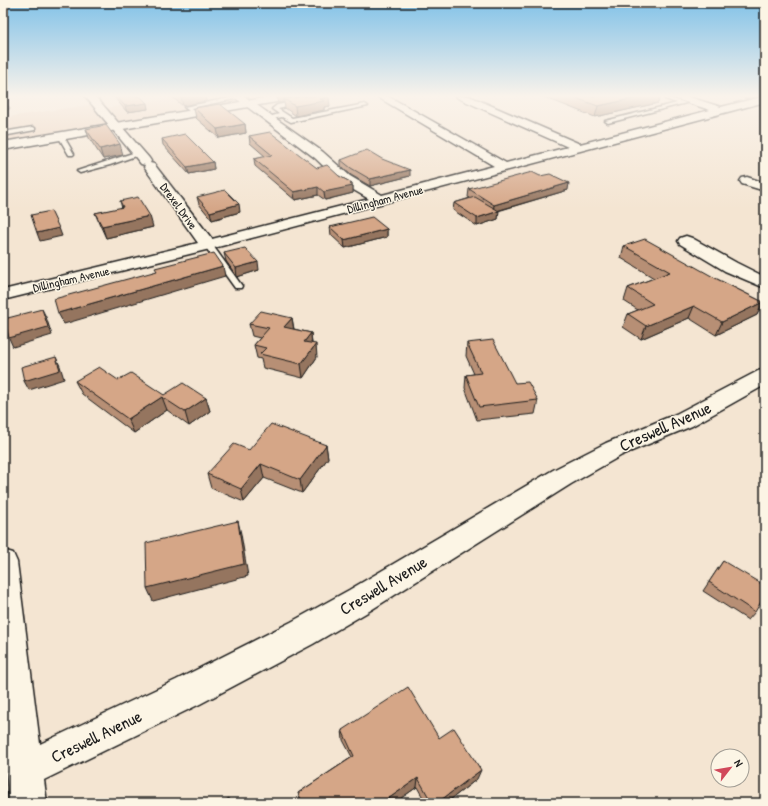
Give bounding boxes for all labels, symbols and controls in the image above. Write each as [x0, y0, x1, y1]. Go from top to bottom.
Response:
street label: Drexel Drive [156, 179, 202, 233]
street label: Dillingham Avenue [345, 181, 425, 217]
street label: Dillingham Avenue [31, 262, 111, 296]
street label: Creswell Avenue [615, 395, 715, 456]
street label: Creswell Avenue [335, 550, 431, 620]
street label: Creswell Avenue [47, 704, 145, 768]
north arrow [710, 748, 750, 788]
text: N [731, 757, 746, 769]

